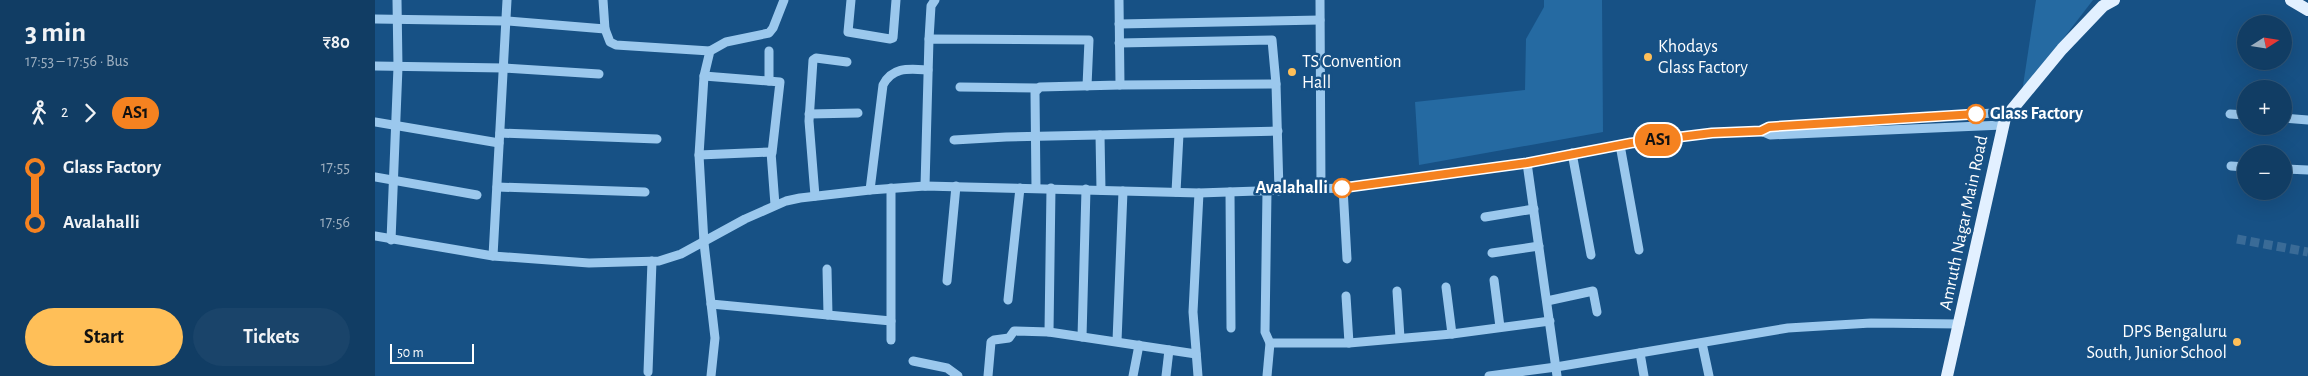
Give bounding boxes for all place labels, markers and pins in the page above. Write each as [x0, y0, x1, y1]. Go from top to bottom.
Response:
place label: Khodays Glass Factory [1658, 38, 1748, 77]
marker: Khodays Glass Factory [1642, 51, 1654, 63]
place label: TS Convention Hall [1302, 53, 1402, 92]
marker: TS Convention Hall [1286, 66, 1298, 78]
marker: Glass Factory [1966, 104, 1986, 124]
place label: Glass Factory [1990, 105, 2084, 123]
marker: Avalahalli [1332, 178, 1352, 198]
place label: Avalahalli [1255, 179, 1328, 197]
place label: DPS Bengaluru South, Junior School [2087, 323, 2227, 362]
marker: DPS Bengaluru South, Junior School [2231, 336, 2243, 348]

